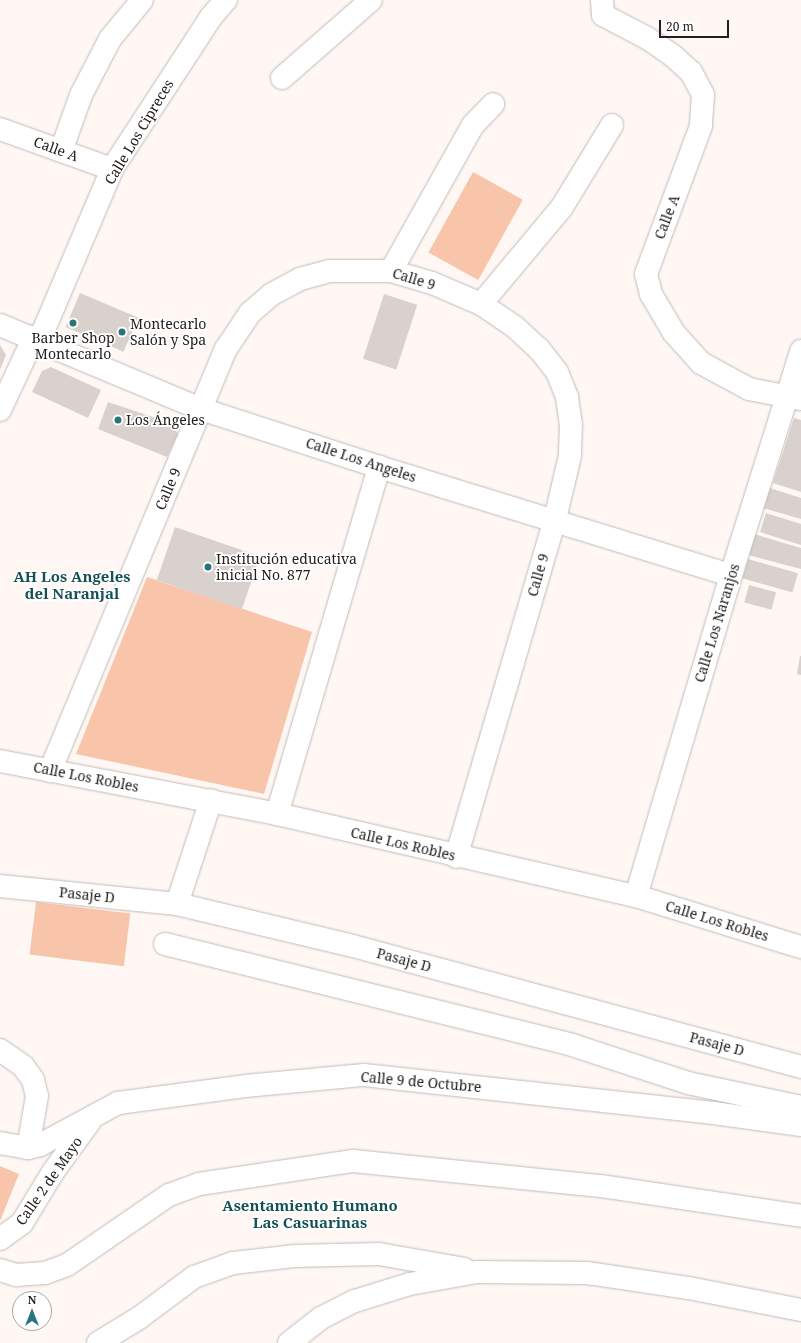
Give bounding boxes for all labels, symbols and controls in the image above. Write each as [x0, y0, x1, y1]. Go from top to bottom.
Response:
scale bar [661, 12, 731, 38]
text: 20 m [666, 18, 694, 35]
street label: Calle Los Cipreces [101, 76, 177, 188]
street label: Calle A [31, 133, 81, 165]
street label: Calle A [651, 192, 683, 242]
street label: Calle 9 [390, 265, 438, 293]
place label: Montecarlo Salón y Spa [130, 316, 206, 348]
marker: Barber Shop Montecarlo [68, 318, 78, 328]
marker: Montecarlo Salón y Spa [117, 327, 127, 337]
place label: Barber Shop Montecarlo [31, 330, 115, 362]
place label: Los Ángeles [126, 412, 205, 428]
marker: Los Ángeles [113, 415, 123, 425]
street label: Calle Los Angeles [304, 434, 418, 486]
street label: Calle 9 [152, 465, 184, 513]
place label: Institución educativa inicial No. 877 [216, 551, 357, 584]
street label: Calle 9 [524, 551, 552, 599]
marker: Institución educativa inicial No. 877 [203, 562, 213, 572]
street label: Calle Los Naranjos [691, 562, 743, 684]
district label: AH Los Angeles del Naranjal [14, 567, 130, 602]
street label: Calle Los Robles [32, 759, 140, 795]
street label: Calle Los Robles [349, 824, 457, 864]
street label: Pasaje D [58, 884, 116, 906]
street label: Calle Los Robles [663, 897, 771, 945]
street label: Pasaje D [375, 945, 433, 975]
street label: Pasaje D [688, 1029, 746, 1059]
street label: Calle 9 de Octubre [360, 1068, 482, 1096]
street label: Calle 2 de Mayo [12, 1134, 86, 1228]
district label: Asentamiento Humano Las Casuarinas [222, 1196, 398, 1231]
north arrow [12, 1291, 52, 1331]
text: N [28, 1292, 36, 1307]

